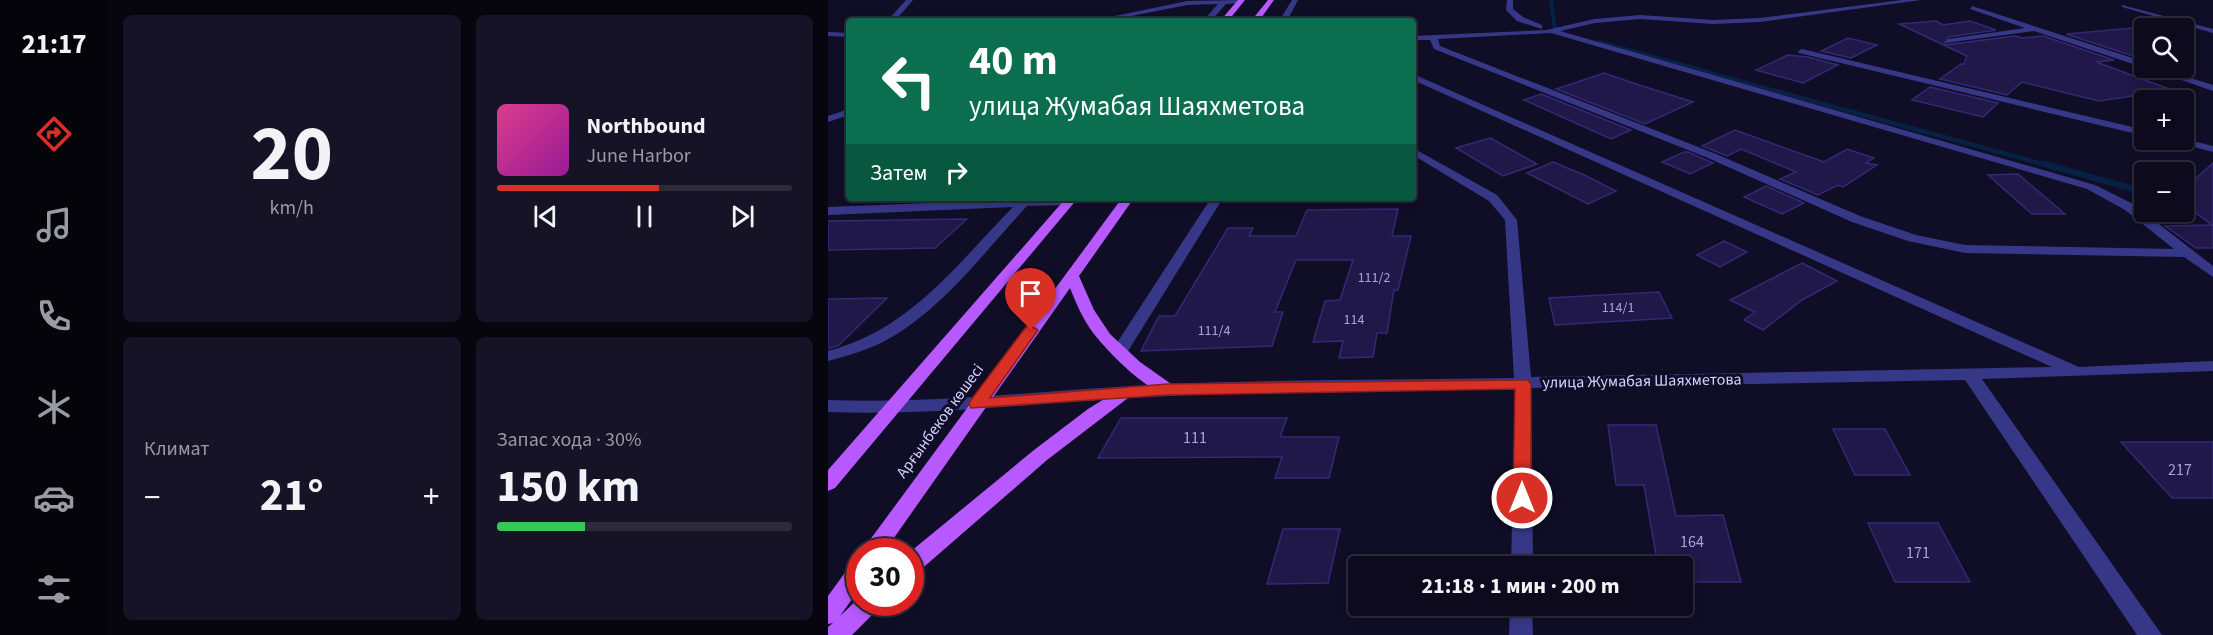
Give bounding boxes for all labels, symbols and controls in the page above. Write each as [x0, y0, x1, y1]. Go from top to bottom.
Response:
map controls [2134, 18, 2194, 222]
button: search [2134, 18, 2194, 78]
text: 21:17 [21, 25, 87, 64]
text: 40 m [969, 31, 1058, 91]
icon: left [870, 42, 948, 120]
text: улица Жумабая Шаяхметова [969, 87, 1305, 126]
button: + [2134, 90, 2194, 150]
text: 20 [251, 99, 333, 210]
text: Northbound [587, 110, 706, 142]
icon: directions [33, 113, 75, 155]
text: June Harbor [587, 142, 691, 170]
icon: right [940, 156, 973, 189]
text: Затем [870, 157, 928, 189]
button: − [2134, 162, 2194, 222]
text: km/h [270, 194, 314, 222]
icon: previous [529, 200, 562, 233]
icon: pause [628, 200, 661, 233]
icon: next [726, 200, 759, 233]
icon: music [33, 204, 75, 246]
pin [1005, 268, 1056, 330]
house number: 111/2 [1358, 268, 1390, 288]
icon: arrive [1014, 277, 1047, 310]
icon: phone [33, 295, 75, 337]
house number: 114/1 [1602, 298, 1634, 318]
house number: 114 [1344, 310, 1364, 330]
house number: 111/4 [1198, 321, 1230, 341]
street label: Арғынбеков көшесі [891, 360, 989, 482]
street label: улица Жумабая Шаяхметова [1542, 368, 1742, 394]
icon: climate [33, 386, 75, 428]
text: Запас хода · 30% [497, 426, 641, 454]
house number: 111 [1183, 427, 1207, 449]
text: Климат [144, 435, 210, 463]
text: 150 km [497, 455, 640, 519]
house number: 217 [2168, 459, 2192, 481]
text: 21° [260, 464, 324, 528]
position arrow [1490, 466, 1554, 530]
text: − [144, 474, 160, 521]
text: + [423, 474, 439, 521]
icon: car [33, 477, 75, 519]
house number: 164 [1680, 531, 1704, 553]
speed limit sign: 30 [846, 538, 924, 616]
house number: 171 [1906, 542, 1930, 564]
icon: filters [33, 568, 75, 610]
text: 21:18 · 1 мин · 200 m [1421, 570, 1620, 602]

